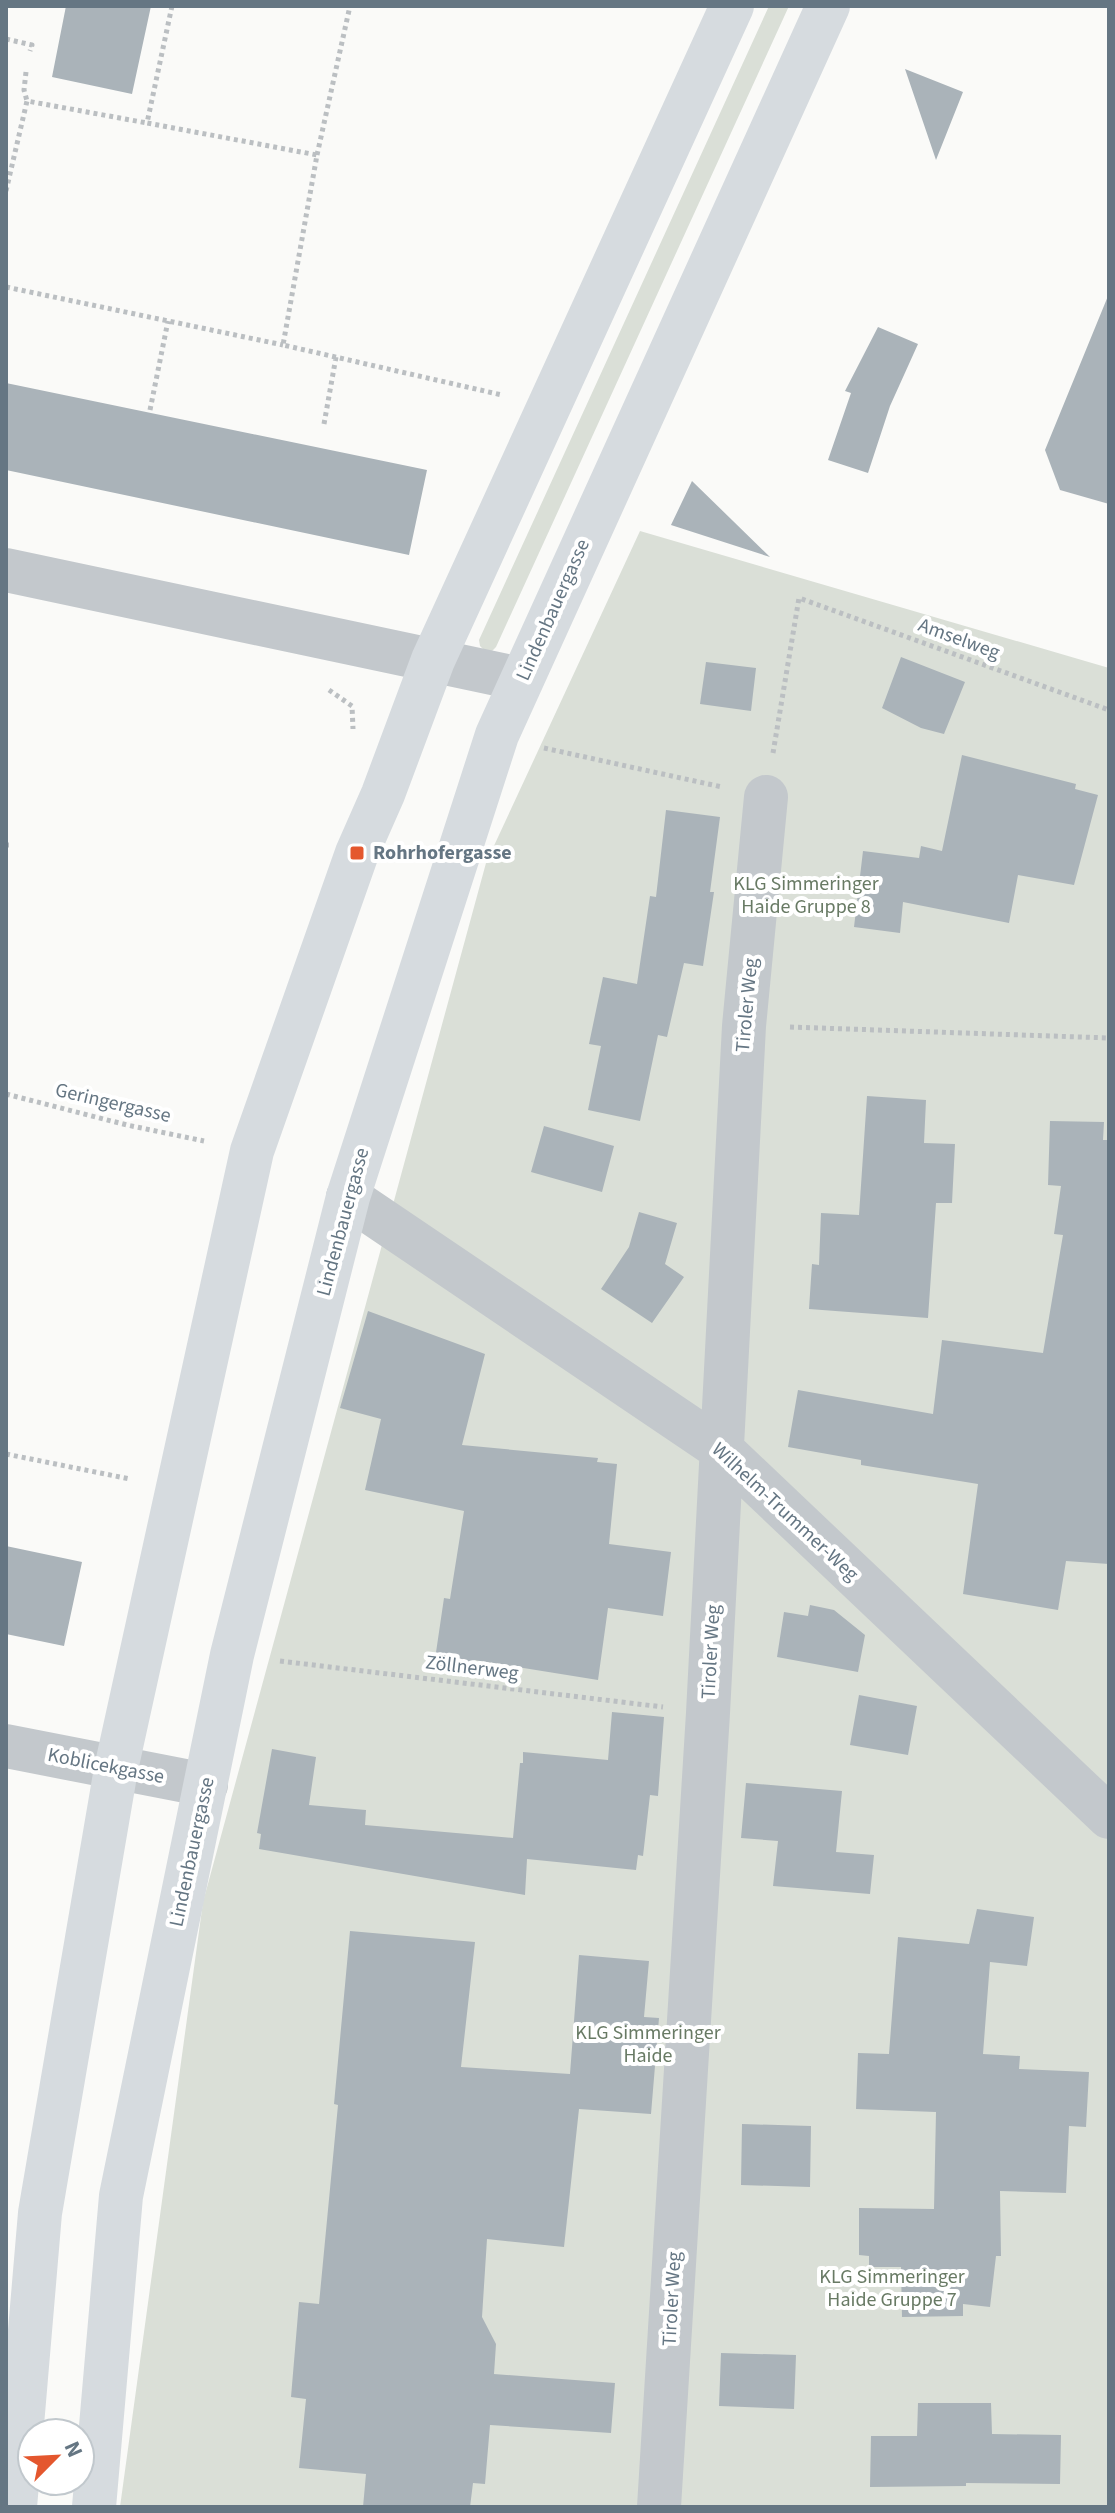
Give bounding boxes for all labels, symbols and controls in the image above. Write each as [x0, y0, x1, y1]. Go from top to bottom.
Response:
street label: Lindenbauergasse [509, 535, 597, 685]
street label: Amselweg [914, 611, 1004, 667]
place label: Rohrhofergasse [373, 839, 512, 867]
marker: Rohrhofergasse [348, 844, 366, 862]
park label: KLG Simmeringer Haide Gruppe 8 [733, 870, 879, 921]
street label: Tiroler Weg [729, 957, 765, 1053]
street label: Geringergasse [52, 1076, 174, 1130]
street label: Lindenbauergasse [310, 1145, 376, 1299]
street label: Wilhelm-Trummer-Weg [705, 1436, 865, 1588]
street label: Tiroler Weg [695, 1604, 727, 1700]
street label: Zöllnerweg [424, 1648, 520, 1688]
street label: Koblicekgasse [45, 1741, 167, 1791]
street label: Lindenbauergasse [162, 1774, 222, 1929]
park label: KLG Simmeringer Haide [575, 2019, 721, 2070]
street label: Tiroler Weg [656, 2251, 688, 2347]
park label: KLG Simmeringer Haide Gruppe 7 [819, 2263, 965, 2314]
north arrow [16, 2417, 96, 2497]
text: N [56, 2436, 91, 2462]

